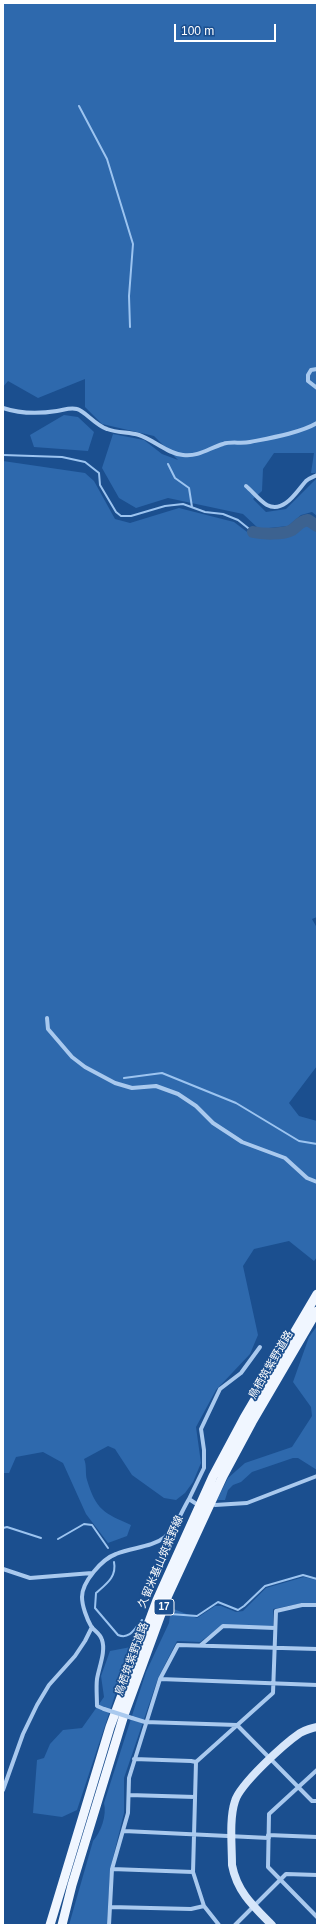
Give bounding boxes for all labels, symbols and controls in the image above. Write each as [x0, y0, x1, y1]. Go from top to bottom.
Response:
scale bar [176, 16, 278, 42]
text: 100 m [181, 24, 214, 38]
street label: 鳥栖筑紫野道路 [246, 1328, 296, 1402]
street label: 久留米基山筑紫野線 [136, 1514, 186, 1610]
road number: 17 [154, 1599, 174, 1615]
street label: 鳥栖筑紫野道路 [113, 1621, 151, 1697]

